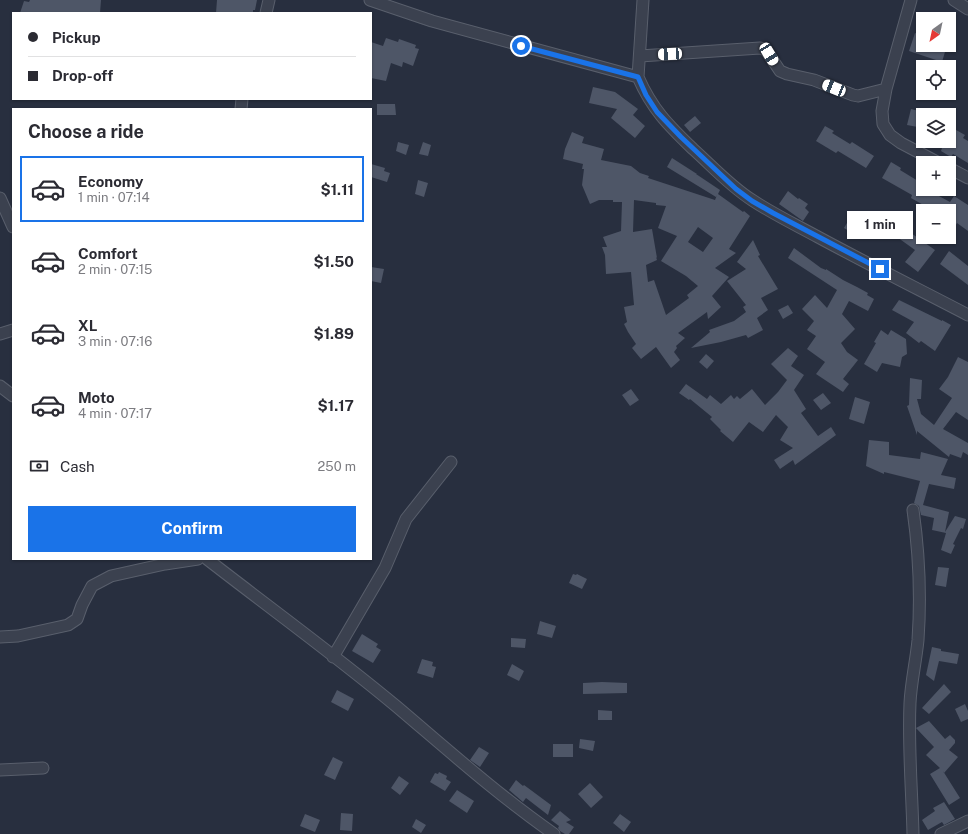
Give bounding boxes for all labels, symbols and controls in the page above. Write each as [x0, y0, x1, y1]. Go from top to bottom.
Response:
north arrow [916, 12, 956, 52]
map controls [916, 12, 956, 244]
text: Pickup [52, 29, 101, 46]
route start [512, 37, 530, 55]
car [758, 41, 780, 67]
car [658, 47, 682, 61]
button: locate [916, 60, 956, 100]
text: Drop-off [52, 67, 113, 84]
car [821, 78, 847, 98]
button: layers [916, 108, 956, 148]
text: Choose a ride [28, 121, 144, 142]
button: + [916, 156, 956, 196]
icon: car [30, 171, 66, 207]
text: Economy [78, 173, 143, 190]
text: $1.11 [320, 181, 354, 198]
text: 1 min · 07:14 [78, 190, 150, 205]
button: − [916, 204, 956, 244]
callout: 1 min [847, 211, 913, 239]
text: 1 min [864, 217, 896, 232]
icon: car [30, 243, 66, 279]
text: Comfort [78, 245, 138, 262]
text: $1.50 [314, 253, 354, 270]
route end [871, 260, 889, 278]
text: 2 min · 07:15 [78, 262, 152, 277]
icon: car [30, 315, 66, 351]
text: XL [78, 317, 97, 334]
text: $1.89 [313, 325, 354, 342]
text: 3 min · 07:16 [78, 334, 152, 349]
icon: car [30, 387, 66, 423]
text: Moto [78, 389, 115, 406]
text: $1.17 [318, 397, 354, 414]
text: 4 min · 07:17 [78, 406, 152, 421]
icon: cash [28, 455, 50, 477]
text: Cash [60, 458, 95, 475]
text: 250 m [318, 459, 356, 474]
button: Confirm [28, 506, 356, 552]

